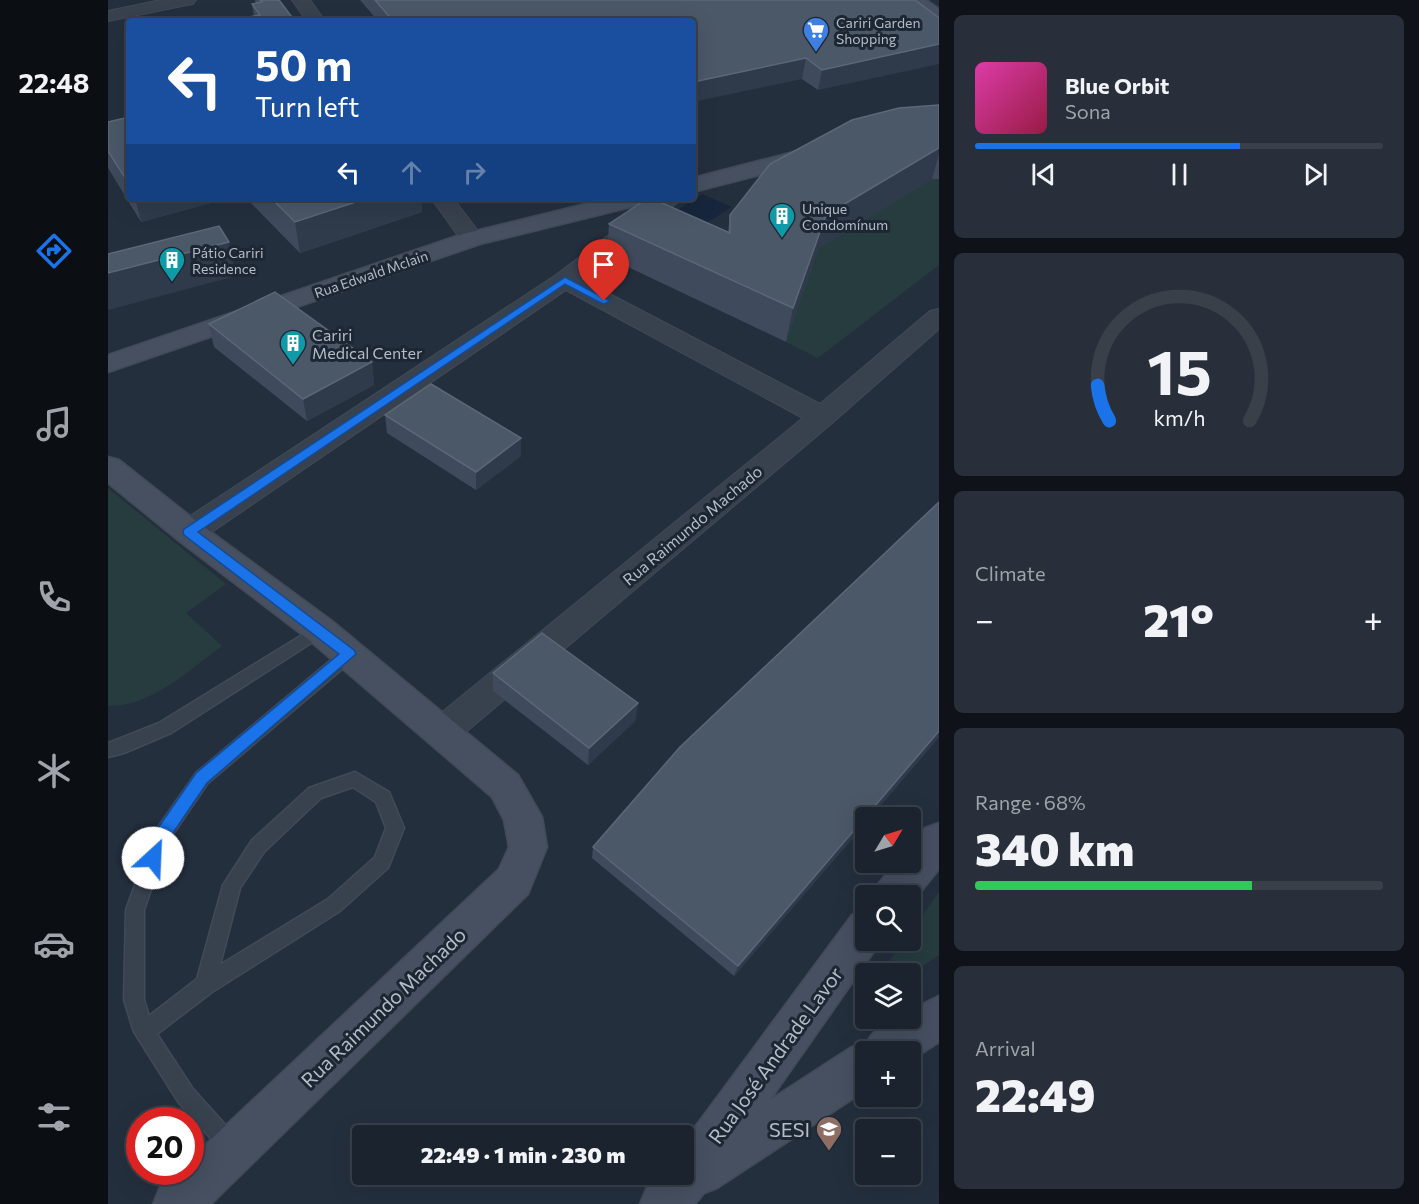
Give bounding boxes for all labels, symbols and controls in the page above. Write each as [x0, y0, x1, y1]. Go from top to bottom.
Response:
place label: Cariri Garden Shopping [836, 14, 920, 47]
supermarket icon: Cariri Garden Shopping [801, 15, 831, 53]
text: 50 m [255, 38, 352, 90]
icon: left [156, 42, 234, 120]
text: 22:48 [18, 66, 90, 99]
text: Blue Orbit [1065, 72, 1169, 99]
text: Turn left [255, 90, 359, 123]
text: Sona [1065, 99, 1111, 123]
icon: left [332, 156, 365, 189]
icon: ahead [395, 156, 428, 189]
icon: right [458, 156, 491, 189]
icon: previous [1027, 158, 1060, 191]
icon: pause [1163, 158, 1196, 191]
icon: next [1299, 158, 1332, 191]
place label: Unique Condomínum [802, 200, 888, 233]
building icon: Unique Condomínum [767, 201, 797, 239]
icon: directions [33, 230, 75, 272]
pin [578, 239, 629, 301]
place label: Pátio Cariri Residence [192, 244, 264, 277]
building icon: Pátio Cariri Residence [157, 245, 187, 283]
street label: Rua Edwald Mclain [312, 247, 430, 301]
icon: arrive [587, 248, 620, 281]
place label: Cariri Medical Center [312, 325, 423, 362]
building icon: Cariri Medical Center [278, 328, 308, 366]
text: 15 [1147, 332, 1211, 408]
icon: music [33, 403, 75, 445]
text: km/h [1153, 405, 1205, 431]
street label: Rua Raimundo Machado [619, 461, 765, 589]
text: Climate [975, 561, 1045, 585]
icon: phone [33, 576, 75, 618]
text: 21° [1143, 591, 1214, 646]
text: − [975, 598, 994, 639]
text: + [1364, 598, 1383, 639]
icon: climate [33, 750, 75, 792]
text: Range · 68% [975, 790, 1086, 814]
north arrow [855, 807, 921, 873]
map controls [855, 807, 921, 1185]
text: 340 km [975, 820, 1134, 875]
position arrow [121, 826, 185, 890]
button: search [855, 885, 921, 951]
street label: Rua Raimundo Machado [296, 922, 470, 1092]
icon: car [33, 923, 75, 965]
street label: Rua José Andrade Lavor [703, 962, 847, 1148]
button: layers [855, 963, 921, 1029]
text: Arrival [975, 1036, 1036, 1060]
button: + [855, 1041, 921, 1107]
text: 22:49 [975, 1066, 1096, 1121]
icon: filters [33, 1096, 75, 1138]
speed limit sign: 20 [126, 1107, 204, 1185]
school or university icon: SESI [814, 1114, 844, 1152]
place label: SESI [769, 1117, 810, 1141]
button: − [855, 1119, 921, 1185]
text: 22:49 · 1 min · 230 m [421, 1141, 625, 1168]

